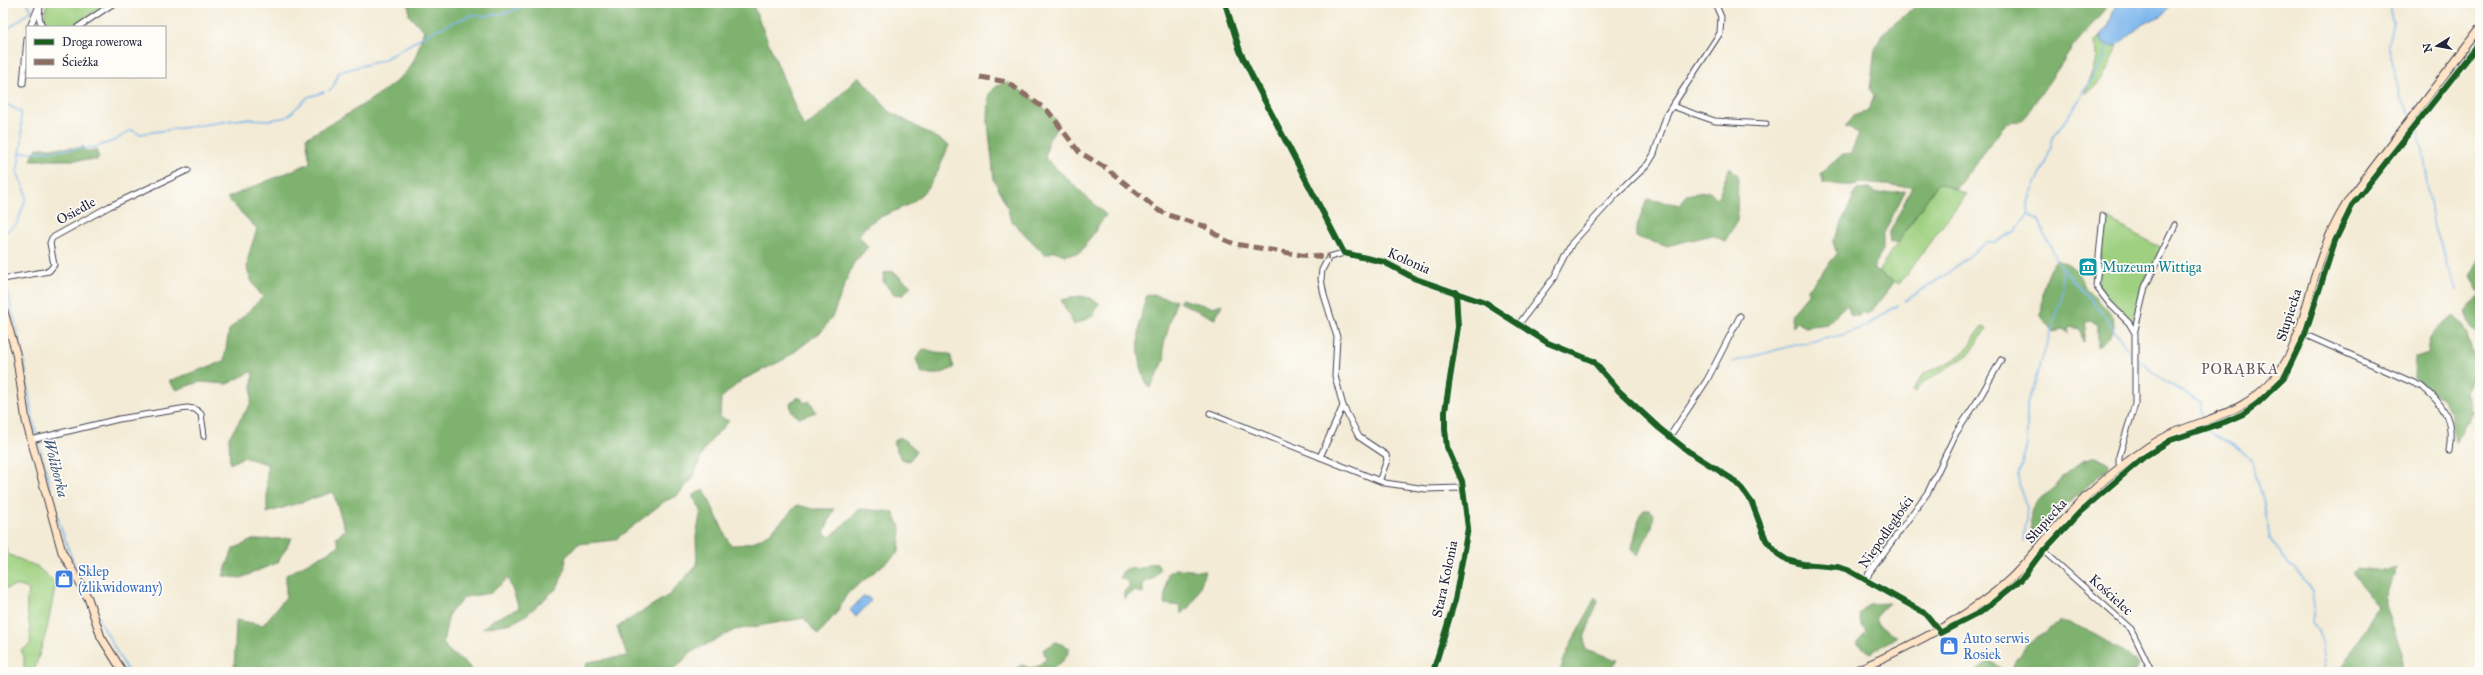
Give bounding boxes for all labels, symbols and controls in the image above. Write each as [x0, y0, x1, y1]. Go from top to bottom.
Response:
legend [26, 26, 166, 78]
north arrow [2417, 26, 2457, 66]
text: Droga rowerowa [62, 35, 143, 50]
text: N [2420, 41, 2435, 54]
text: Ścieżka [62, 53, 99, 69]
street label: Osiedle [54, 193, 99, 229]
street label: Kolonia [1385, 244, 1433, 278]
museum icon: Muzeum Wittiga [2077, 256, 2099, 278]
place label: Muzeum Wittiga [2102, 259, 2202, 276]
street label: Słupiecka [2273, 287, 2305, 343]
district label: PORĄBKA [2201, 360, 2279, 378]
water label: Woliborka [40, 437, 72, 499]
street label: Niepodległości [1855, 492, 1917, 571]
street label: Słupiecka [2022, 495, 2070, 547]
street label: Stara Kolonia [1429, 539, 1461, 619]
place label: Sklep (zlikwidowany) [78, 563, 162, 597]
shop icon: Sklep (zlikwidowany) [53, 568, 75, 590]
street label: Kościelec [2086, 571, 2136, 619]
place label: Auto serwis Rosiek [1962, 630, 2029, 663]
shop icon: Auto serwis Rosiek [1938, 635, 1960, 657]

